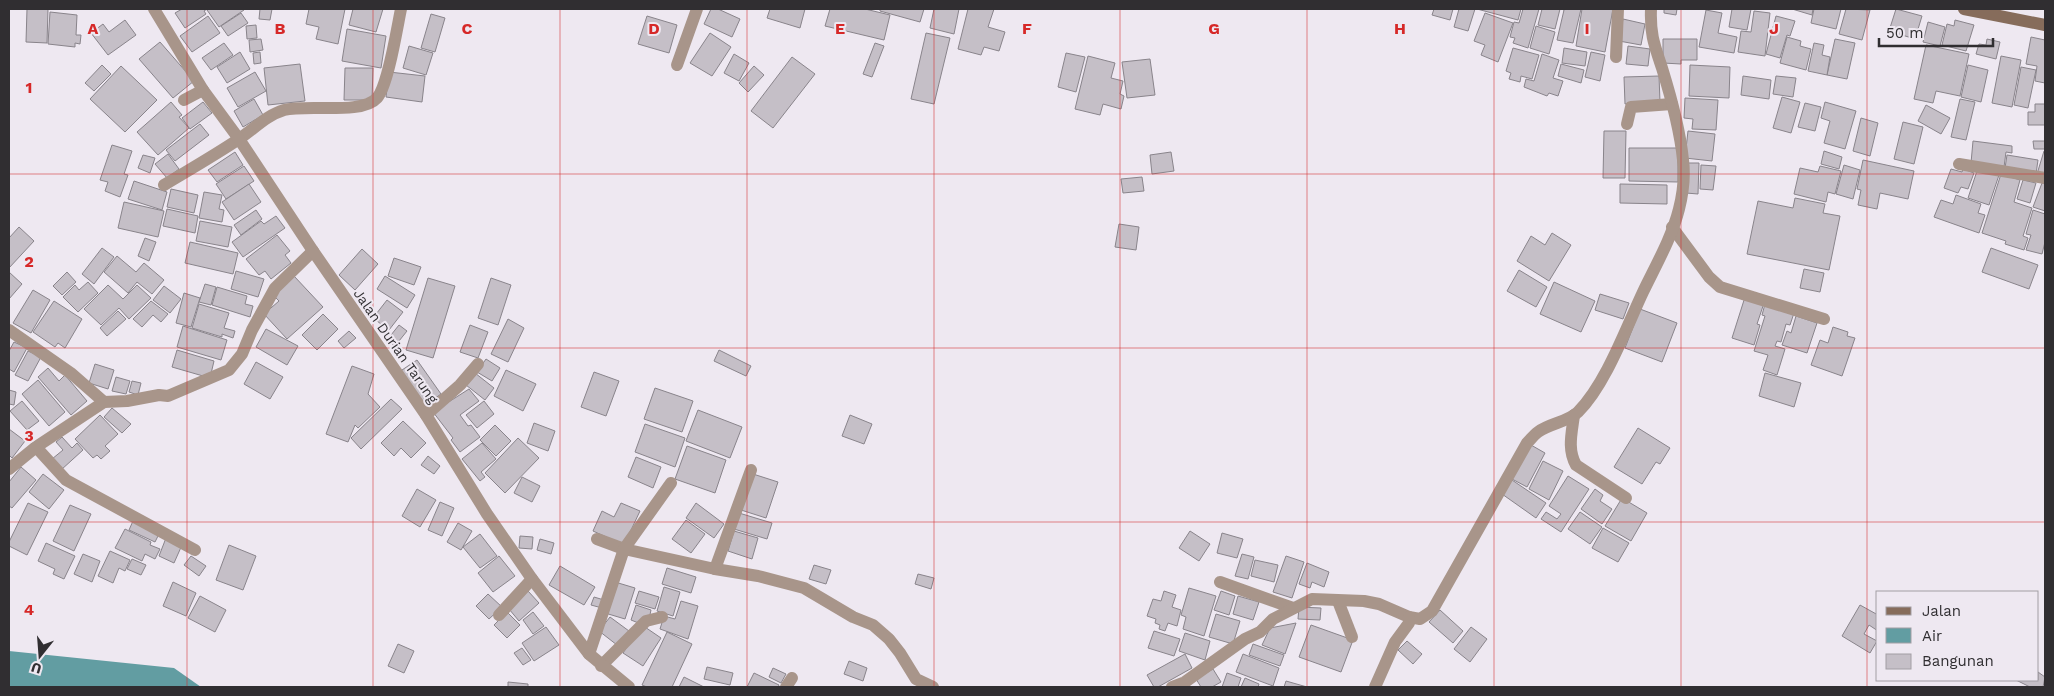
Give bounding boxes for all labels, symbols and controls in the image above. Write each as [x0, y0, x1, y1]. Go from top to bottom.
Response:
scale bar [1879, 15, 1993, 47]
text: A [88, 19, 99, 38]
text: B [275, 19, 286, 38]
text: C [462, 19, 473, 38]
text: D [648, 19, 660, 38]
text: E [835, 19, 845, 38]
text: F [1022, 19, 1032, 38]
text: G [1208, 19, 1220, 38]
text: H [1394, 19, 1406, 38]
text: I [1584, 19, 1590, 38]
text: J [1769, 19, 1779, 38]
text: 50 m [1886, 24, 1923, 42]
text: 1 [26, 78, 32, 97]
text: 2 [24, 252, 34, 271]
street label: Jalan Durian Tarung [350, 286, 442, 407]
text: 3 [24, 426, 34, 445]
legend [1876, 591, 2039, 681]
text: 4 [24, 600, 34, 619]
text: Jalan [1922, 602, 1961, 620]
text: Air [1922, 627, 1942, 645]
north arrow [15, 631, 65, 681]
text: Bangunan [1922, 652, 1994, 670]
text: U [29, 659, 43, 678]

